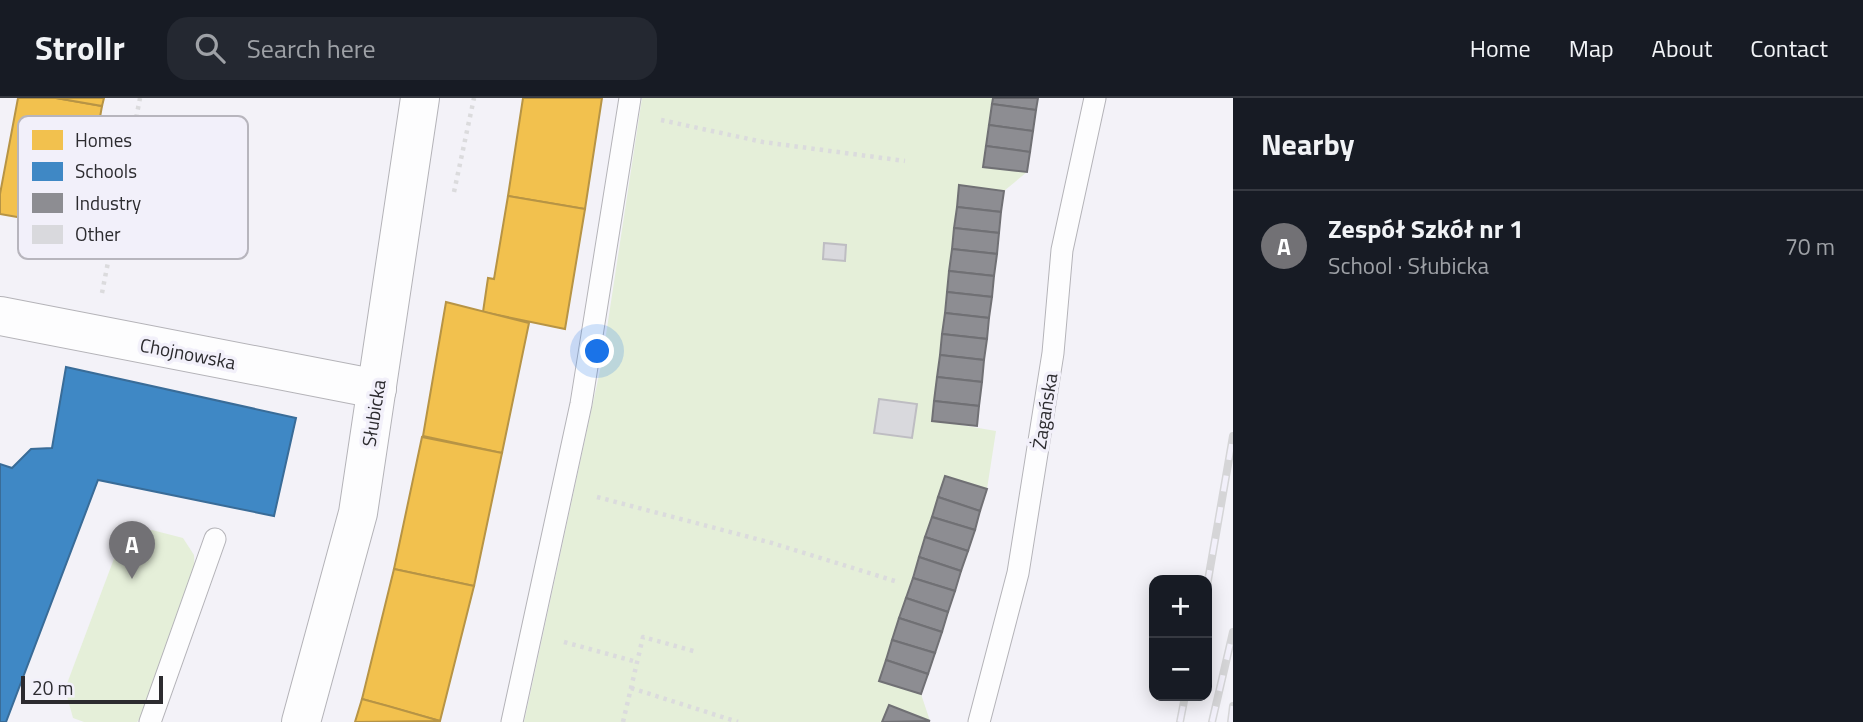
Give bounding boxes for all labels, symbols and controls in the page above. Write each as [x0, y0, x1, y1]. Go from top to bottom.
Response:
search box [167, 17, 657, 80]
text: Strollr [35, 23, 125, 73]
icon: search [191, 29, 229, 67]
text: Search here [247, 29, 376, 68]
text: Home [1470, 30, 1531, 66]
text: Map [1569, 30, 1614, 66]
text: About [1652, 30, 1712, 66]
text: Contact [1750, 30, 1828, 66]
legend [18, 116, 248, 259]
text: Nearby [1261, 121, 1354, 167]
text: Homes [75, 125, 132, 154]
text: Schools [75, 156, 137, 185]
text: Industry [75, 188, 141, 217]
text: Zespół Szkół nr 1 [1328, 209, 1524, 248]
text: Other [75, 219, 121, 248]
text: A [1277, 229, 1291, 264]
text: 70 m [1785, 229, 1835, 264]
text: School · Słubicka [1328, 248, 1489, 283]
street label: Chojnowska [138, 330, 239, 377]
your location [580, 334, 614, 368]
street label: Żagańska [1024, 370, 1064, 451]
street label: Słubicka [353, 377, 393, 448]
pin: A [109, 521, 155, 579]
map controls [1149, 575, 1212, 701]
button: + [1149, 575, 1212, 638]
button: − [1149, 638, 1212, 701]
scale bar [21, 673, 163, 705]
text: 20 m [32, 673, 73, 702]

